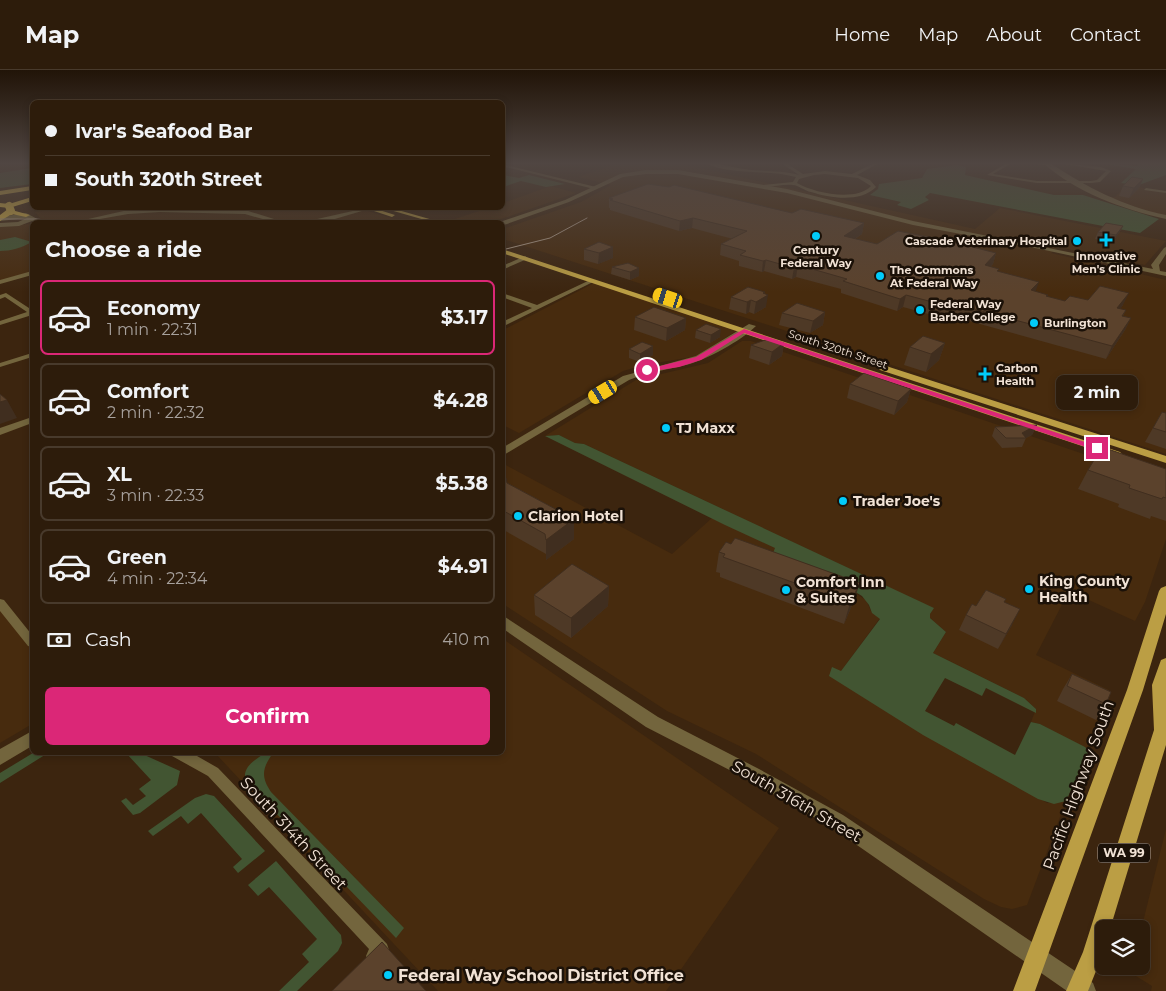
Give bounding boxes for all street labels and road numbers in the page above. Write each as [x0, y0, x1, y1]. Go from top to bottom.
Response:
street label: South 320th Street [787, 326, 890, 372]
street label: Pacific Highway South [1039, 698, 1118, 873]
street label: South 316th Street [729, 757, 865, 847]
street label: South 314th Street [236, 773, 351, 894]
road number: WA 99 [1098, 844, 1150, 862]

